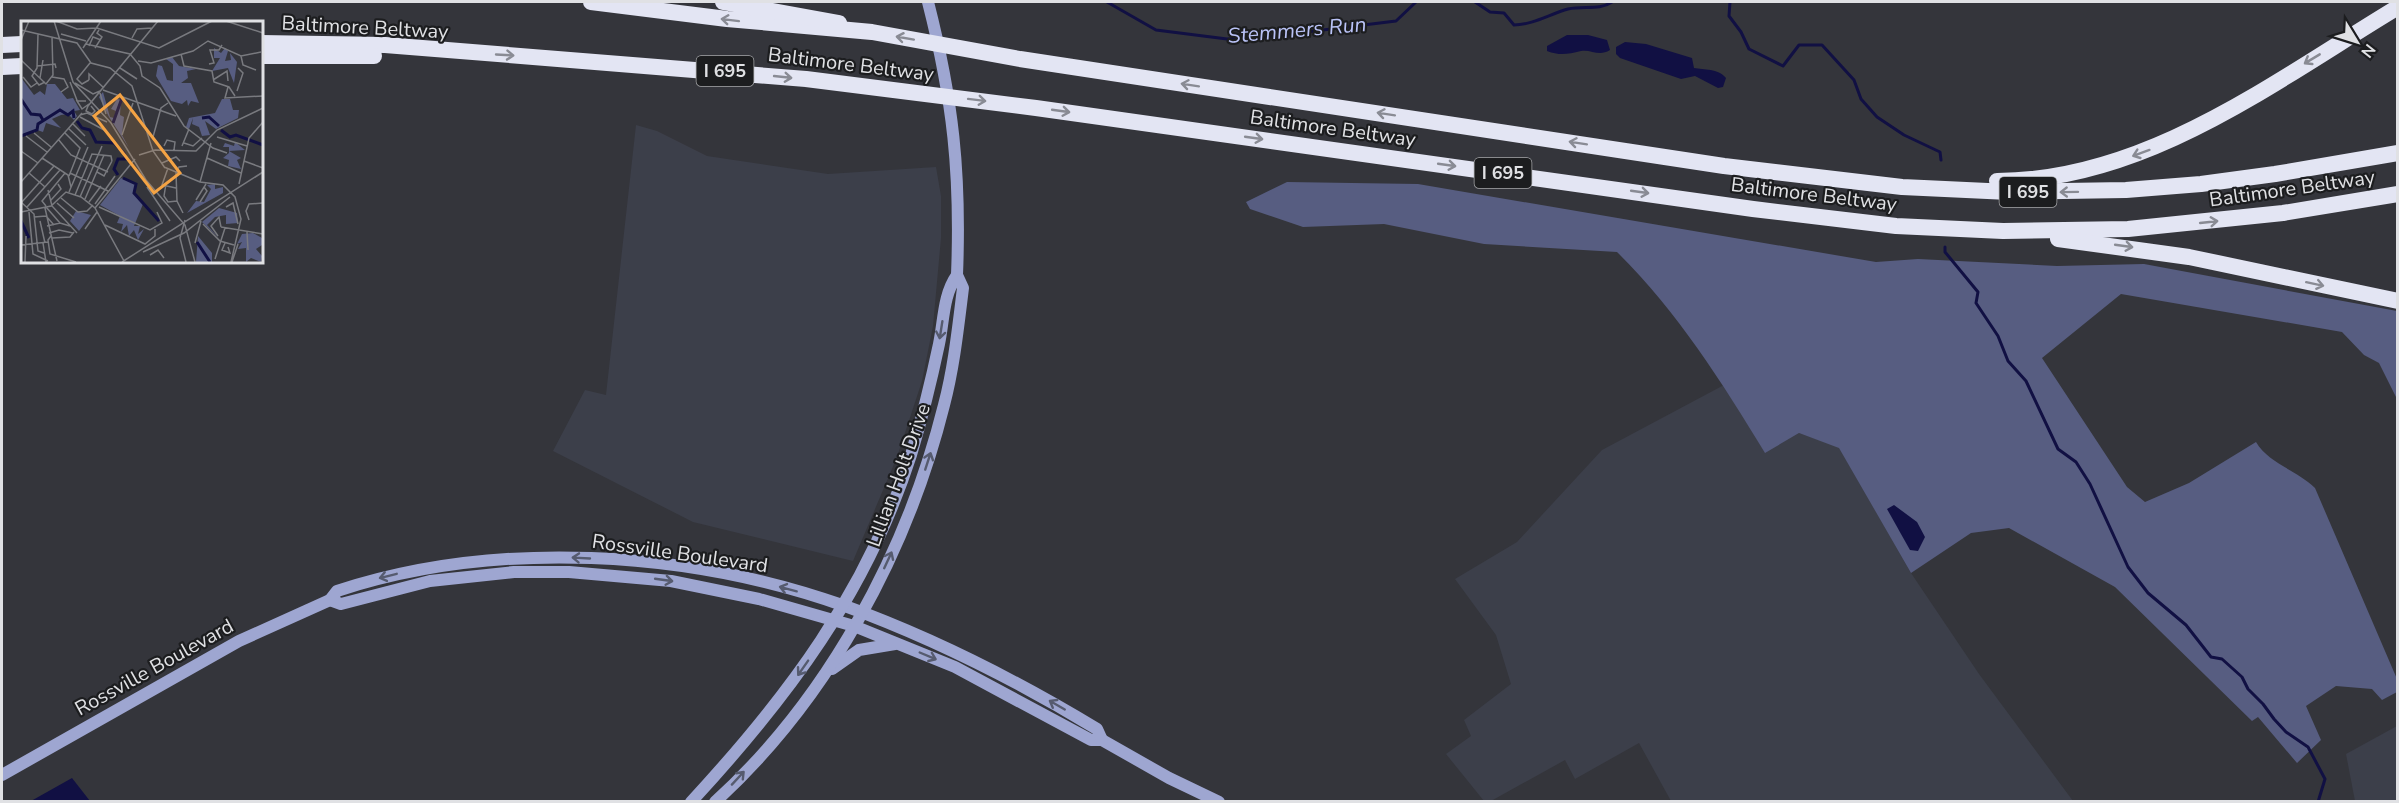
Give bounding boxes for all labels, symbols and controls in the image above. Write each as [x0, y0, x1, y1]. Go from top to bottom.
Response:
street label: Baltimore Beltway [281, 10, 450, 45]
water label: Stemmers Run [1226, 10, 1368, 50]
north arrow [2327, 12, 2387, 72]
one-way arrow [720, 14, 740, 25]
inset map [21, 21, 262, 262]
one-way arrow [896, 32, 915, 43]
text: N [2356, 39, 2380, 62]
street label: Baltimore Beltway [766, 41, 936, 88]
one-way arrow [494, 49, 514, 60]
one-way arrow [2304, 53, 2321, 65]
road number: I 695 [696, 56, 754, 86]
one-way arrow [773, 72, 792, 83]
one-way arrow [1180, 79, 1200, 90]
one-way arrow [966, 95, 986, 106]
street label: Baltimore Beltway [1248, 104, 1418, 154]
one-way arrow [1050, 106, 1070, 117]
one-way arrow [1376, 108, 1396, 119]
one-way arrow [1243, 133, 1263, 144]
one-way arrow [1569, 138, 1589, 149]
one-way arrow [2132, 149, 2151, 160]
road number: I 695 [1474, 158, 1532, 188]
one-way arrow [1436, 160, 1456, 171]
street label: Baltimore Beltway [2208, 163, 2377, 213]
street label: Baltimore Beltway [1729, 171, 1899, 218]
road number: I 695 [2000, 177, 2056, 207]
one-way arrow [2059, 186, 2079, 198]
one-way arrow [1630, 187, 1649, 198]
one-way arrow [2198, 216, 2218, 227]
one-way arrow [2114, 241, 2133, 252]
one-way arrow [2305, 279, 2325, 290]
one-way arrow [936, 320, 947, 339]
street label: Lillian Holt Drive [860, 400, 937, 551]
one-way arrow [923, 452, 934, 471]
street label: Rossville Boulevard [590, 528, 770, 579]
one-way arrow [883, 552, 895, 570]
one-way arrow [572, 553, 592, 564]
one-way arrow [379, 570, 398, 582]
one-way arrow [653, 575, 673, 586]
one-way arrow [779, 583, 798, 594]
street label: Rossville Boulevard [70, 613, 238, 722]
one-way arrow [918, 651, 937, 662]
one-way arrow [797, 660, 810, 676]
one-way arrow [1049, 699, 1066, 711]
one-way arrow [731, 771, 745, 786]

